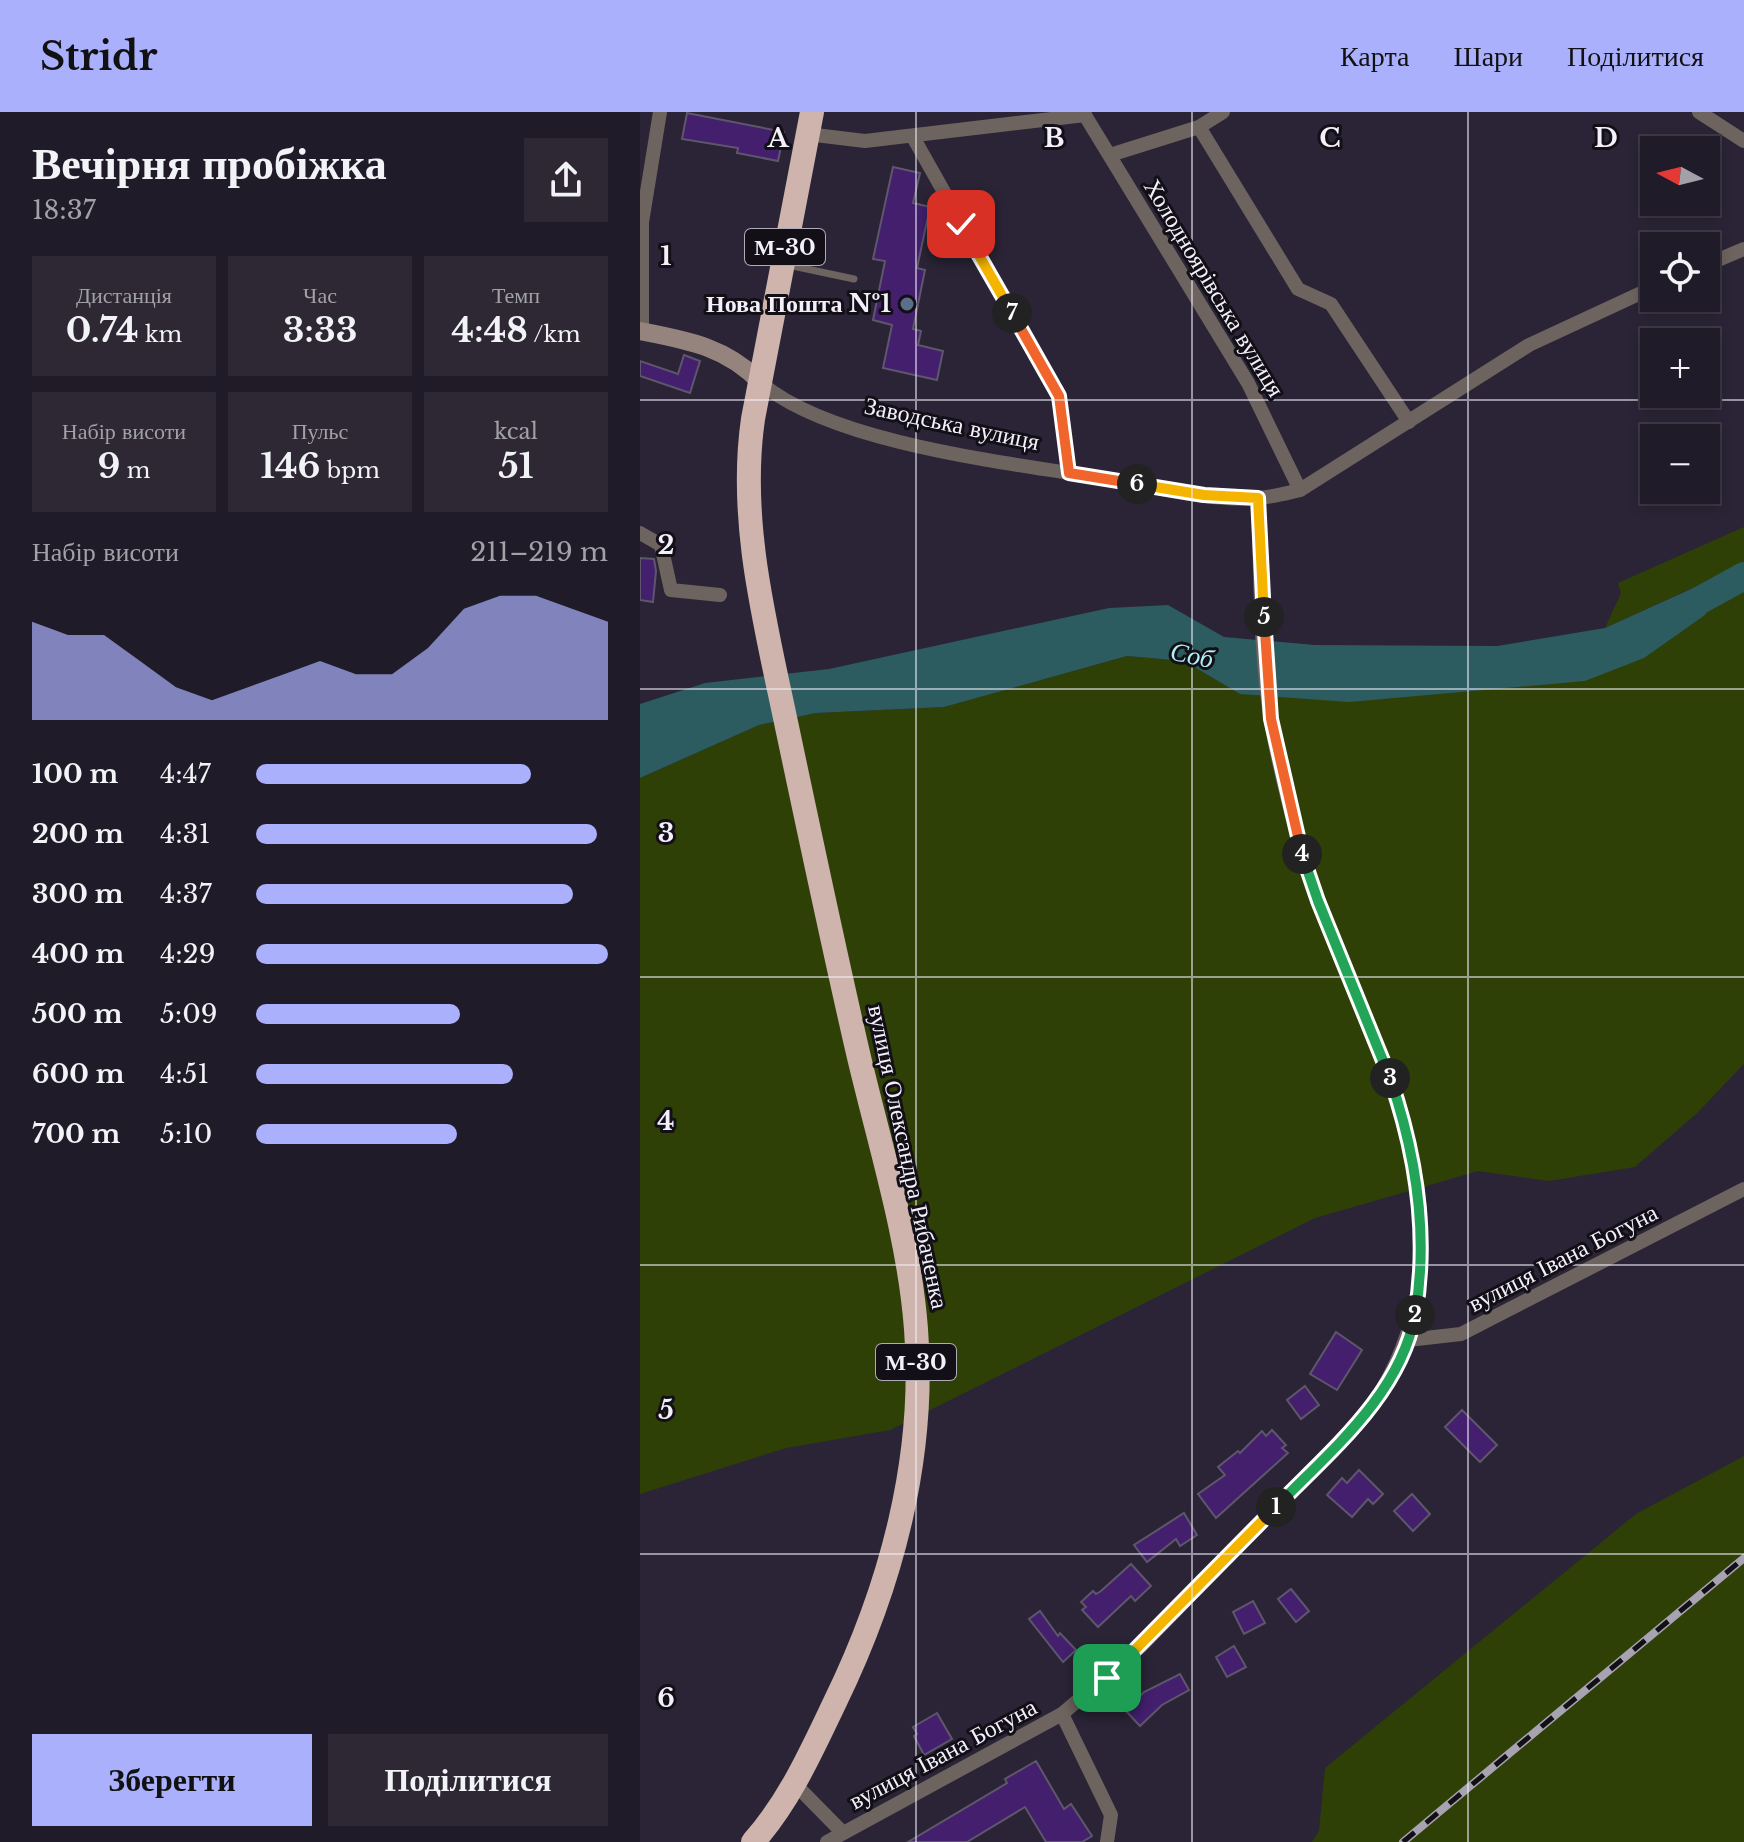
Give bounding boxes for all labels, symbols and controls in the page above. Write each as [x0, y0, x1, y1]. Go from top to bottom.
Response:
text: Stridr [40, 33, 157, 80]
text: Карта [1340, 39, 1409, 74]
text: Шари [1453, 39, 1523, 74]
text: Поділитися [1567, 39, 1704, 74]
text: A [766, 122, 789, 154]
text: B [1044, 122, 1064, 154]
text: C [1319, 122, 1341, 154]
text: D [1594, 122, 1618, 154]
text: Вечірня пробіжка [32, 136, 387, 191]
north arrow [1640, 136, 1720, 216]
map controls [1640, 136, 1720, 504]
button: share [524, 138, 608, 222]
street label: Холодноярівська вулиця [1138, 174, 1291, 402]
pin [927, 190, 995, 258]
text: 18:37 [32, 194, 96, 226]
icon: check [939, 202, 983, 246]
road number: М-30 [745, 229, 825, 265]
button: locate [1640, 232, 1720, 312]
text: 1 [660, 240, 672, 272]
text: Дистанція [76, 282, 172, 309]
text: Час [303, 282, 337, 309]
text: Темп [492, 282, 540, 309]
place label: Нова Пошта №1 [706, 289, 891, 318]
pin: 7 [992, 293, 1032, 333]
marker: Нова Пошта №1 [898, 295, 916, 313]
text: 7 [1006, 299, 1018, 326]
text: 0.74 [66, 309, 139, 351]
text: 3:33 [283, 309, 357, 351]
text: 4:48 [451, 309, 528, 351]
text: km [139, 321, 182, 348]
text: /km [528, 321, 581, 348]
button: + [1640, 328, 1720, 408]
street label: Заводська вулиця [862, 391, 1042, 456]
text: Набір висоти [62, 418, 186, 445]
text: Пульс [292, 418, 348, 445]
text: kcal [494, 418, 538, 445]
button: − [1640, 424, 1720, 504]
text: 9 [98, 445, 121, 487]
text: 146 [260, 445, 321, 487]
text: 51 [498, 445, 534, 487]
text: m [121, 457, 150, 484]
text: bpm [321, 457, 380, 484]
pin: 6 [1117, 464, 1157, 504]
text: 6 [1130, 470, 1144, 497]
text: 2 [658, 529, 674, 561]
text: Набір висоти [32, 536, 179, 568]
text: 211–219 m [470, 536, 608, 568]
pin: 5 [1244, 597, 1284, 637]
text: 5 [1257, 603, 1271, 630]
water label: Соб [1168, 635, 1217, 675]
text: 100 m [32, 758, 118, 790]
text: 4:47 [160, 758, 211, 790]
text: 3 [658, 817, 674, 849]
text: 200 m [32, 818, 124, 850]
text: 4:31 [160, 818, 210, 850]
pin: 4 [1282, 834, 1322, 874]
text: 4 [1295, 840, 1309, 867]
text: 300 m [32, 878, 124, 910]
text: 4:37 [160, 878, 212, 910]
text: 400 m [32, 938, 124, 970]
text: 4:29 [160, 938, 215, 970]
text: 500 m [32, 998, 122, 1030]
text: 5:09 [160, 998, 217, 1030]
street label: вулиця Олександра Рибаченка [862, 1002, 955, 1312]
text: 600 m [32, 1058, 124, 1090]
text: 4:51 [160, 1058, 209, 1090]
pin: 3 [1370, 1058, 1410, 1098]
text: 3 [1383, 1064, 1397, 1091]
text: 4 [657, 1105, 675, 1137]
text: 700 m [32, 1118, 120, 1150]
text: 5:10 [160, 1118, 212, 1150]
street label: вулиця Івана Богуна [1463, 1197, 1662, 1318]
pin: 2 [1395, 1295, 1435, 1335]
text: 2 [1408, 1301, 1422, 1328]
road number: М-30 [876, 1344, 956, 1380]
text: 5 [658, 1394, 674, 1426]
pin: 1 [1256, 1487, 1296, 1527]
text: 1 [1271, 1493, 1281, 1520]
pin [1073, 1644, 1141, 1712]
icon: arrive [1085, 1656, 1129, 1700]
text: 6 [657, 1682, 675, 1714]
street label: вулиця Івана Богуна [844, 1692, 1042, 1815]
button: Зберегти [32, 1734, 312, 1826]
button: Поділитися [328, 1734, 608, 1826]

